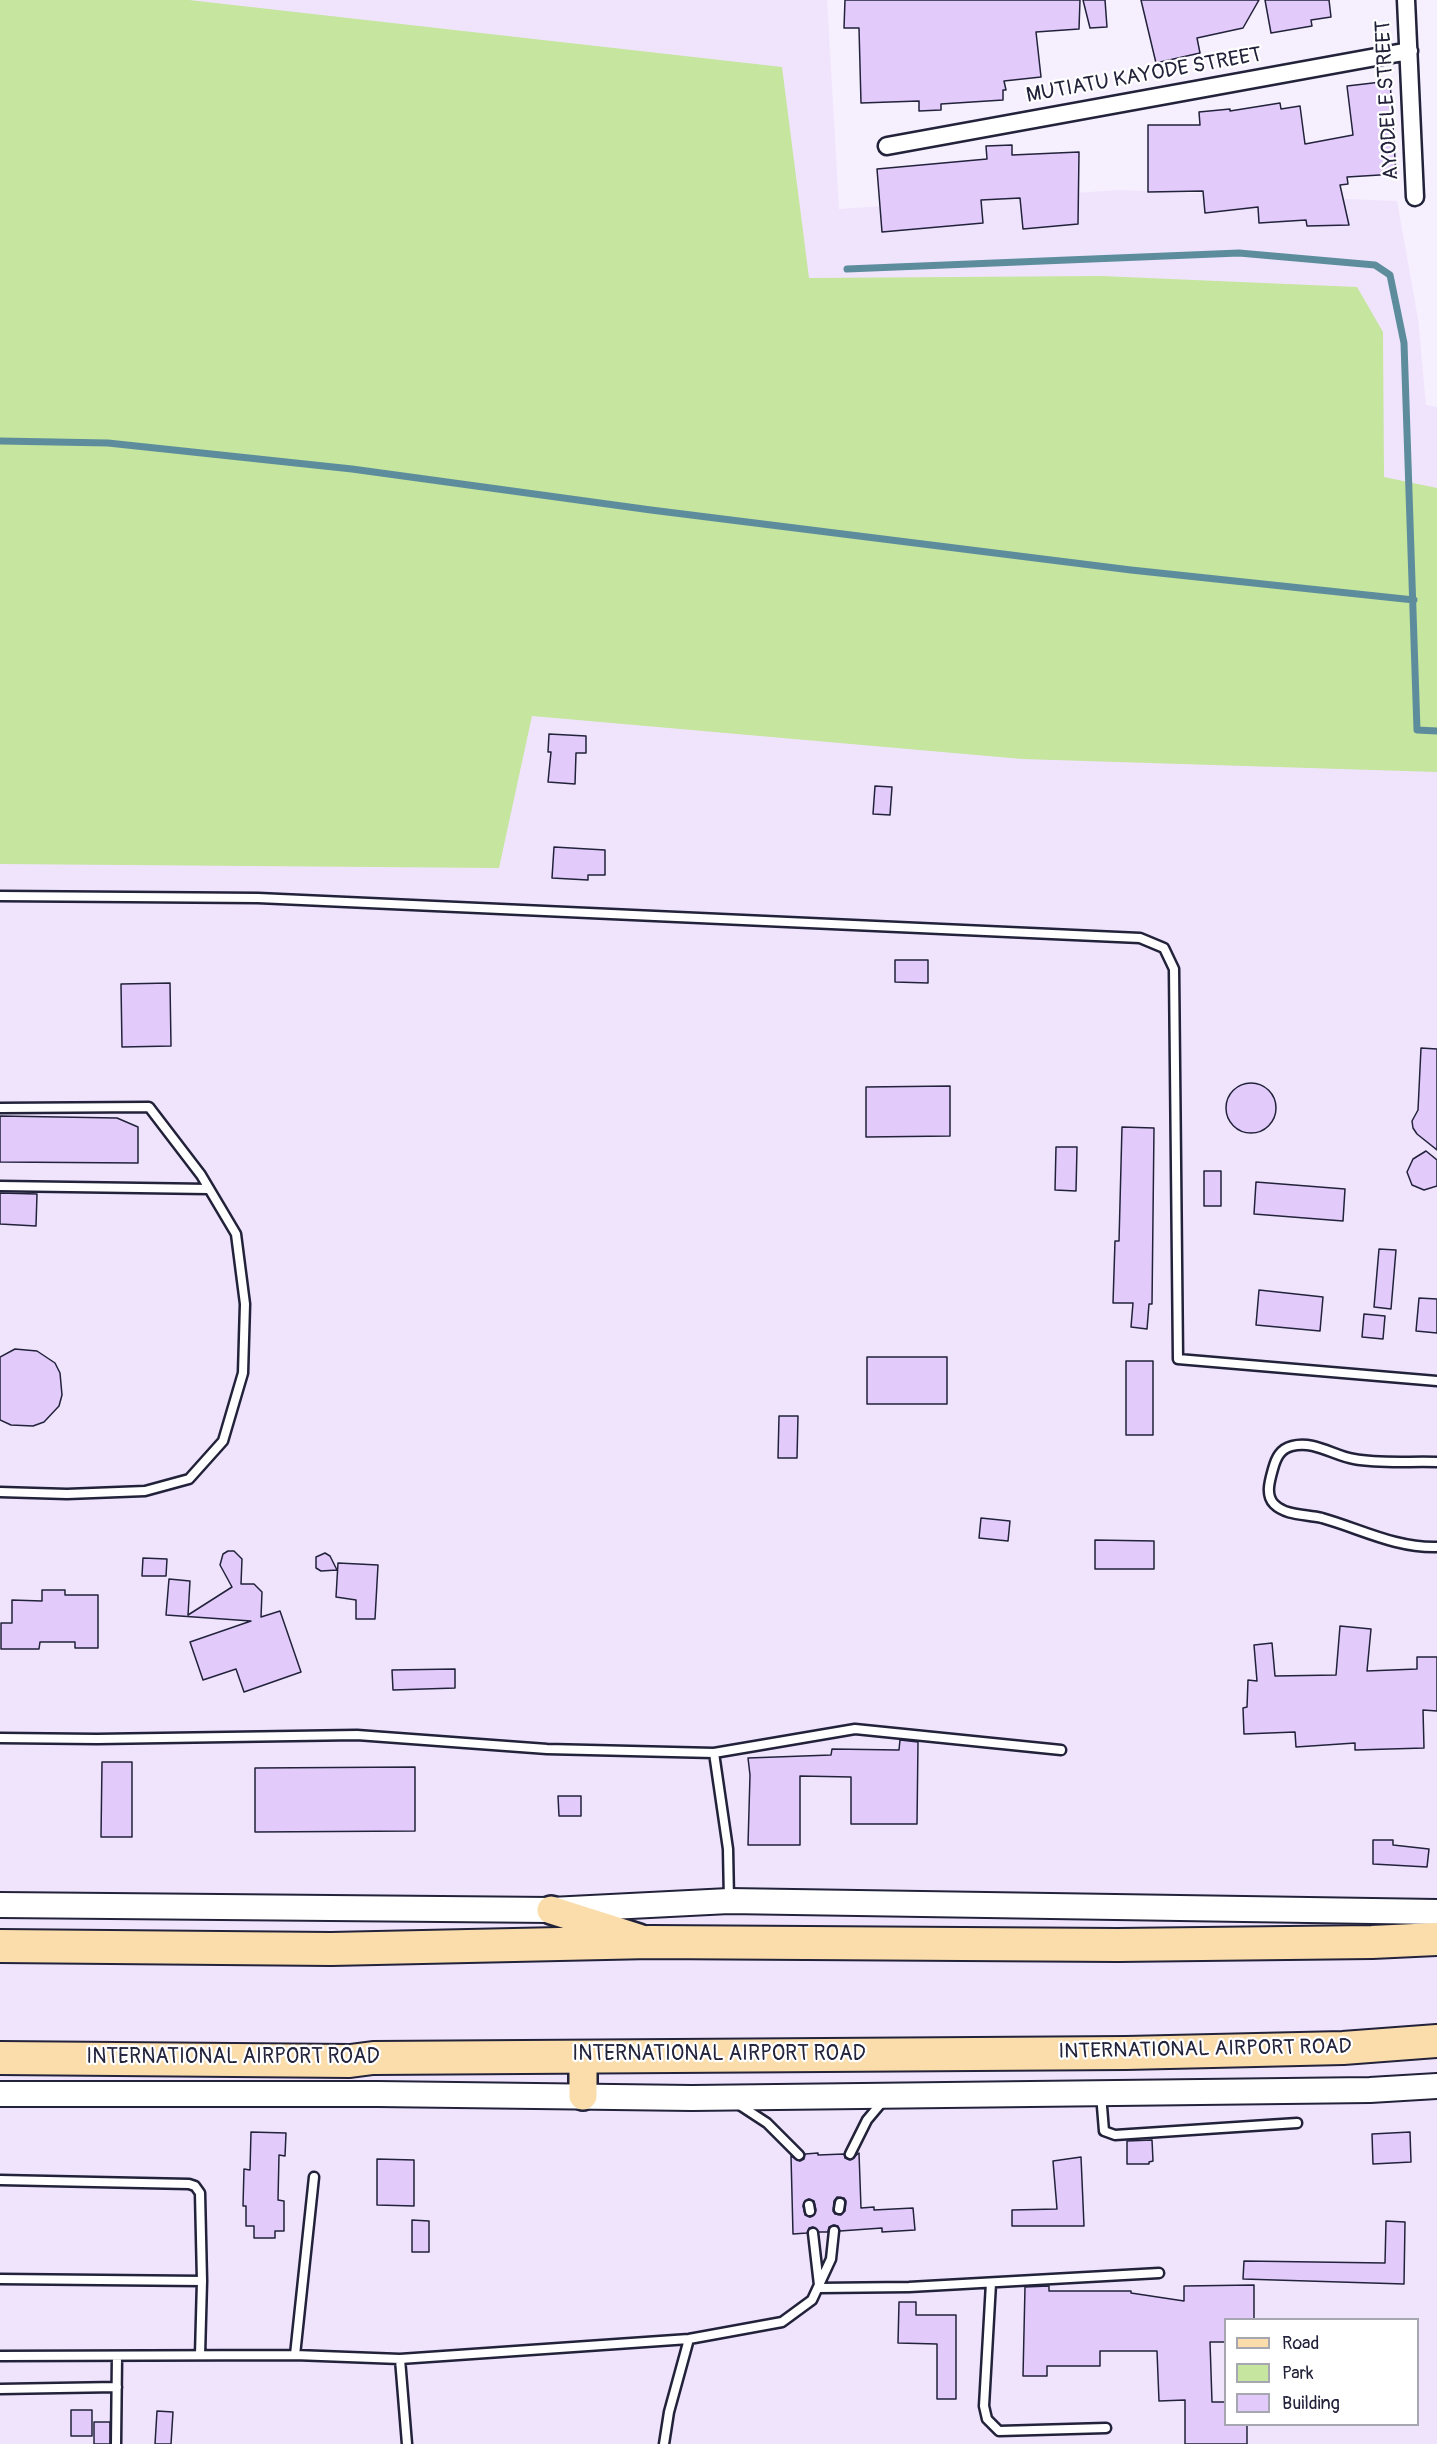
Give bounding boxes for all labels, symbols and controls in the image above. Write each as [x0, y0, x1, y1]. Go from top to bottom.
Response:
street label: AYODELE STREET [1371, 19, 1405, 181]
street label: MUTIATU KAYODE STREET [1024, 43, 1264, 109]
street label: INTERNATIONAL AIRPORT ROAD [1058, 2035, 1352, 2065]
street label: INTERNATIONAL AIRPORT ROAD [572, 2042, 866, 2068]
street label: INTERNATIONAL AIRPORT ROAD [86, 2045, 380, 2071]
legend [1224, 2318, 1419, 2426]
text: Road [1282, 2332, 1319, 2355]
text: Park [1282, 2362, 1314, 2385]
text: Building [1282, 2392, 1340, 2415]

